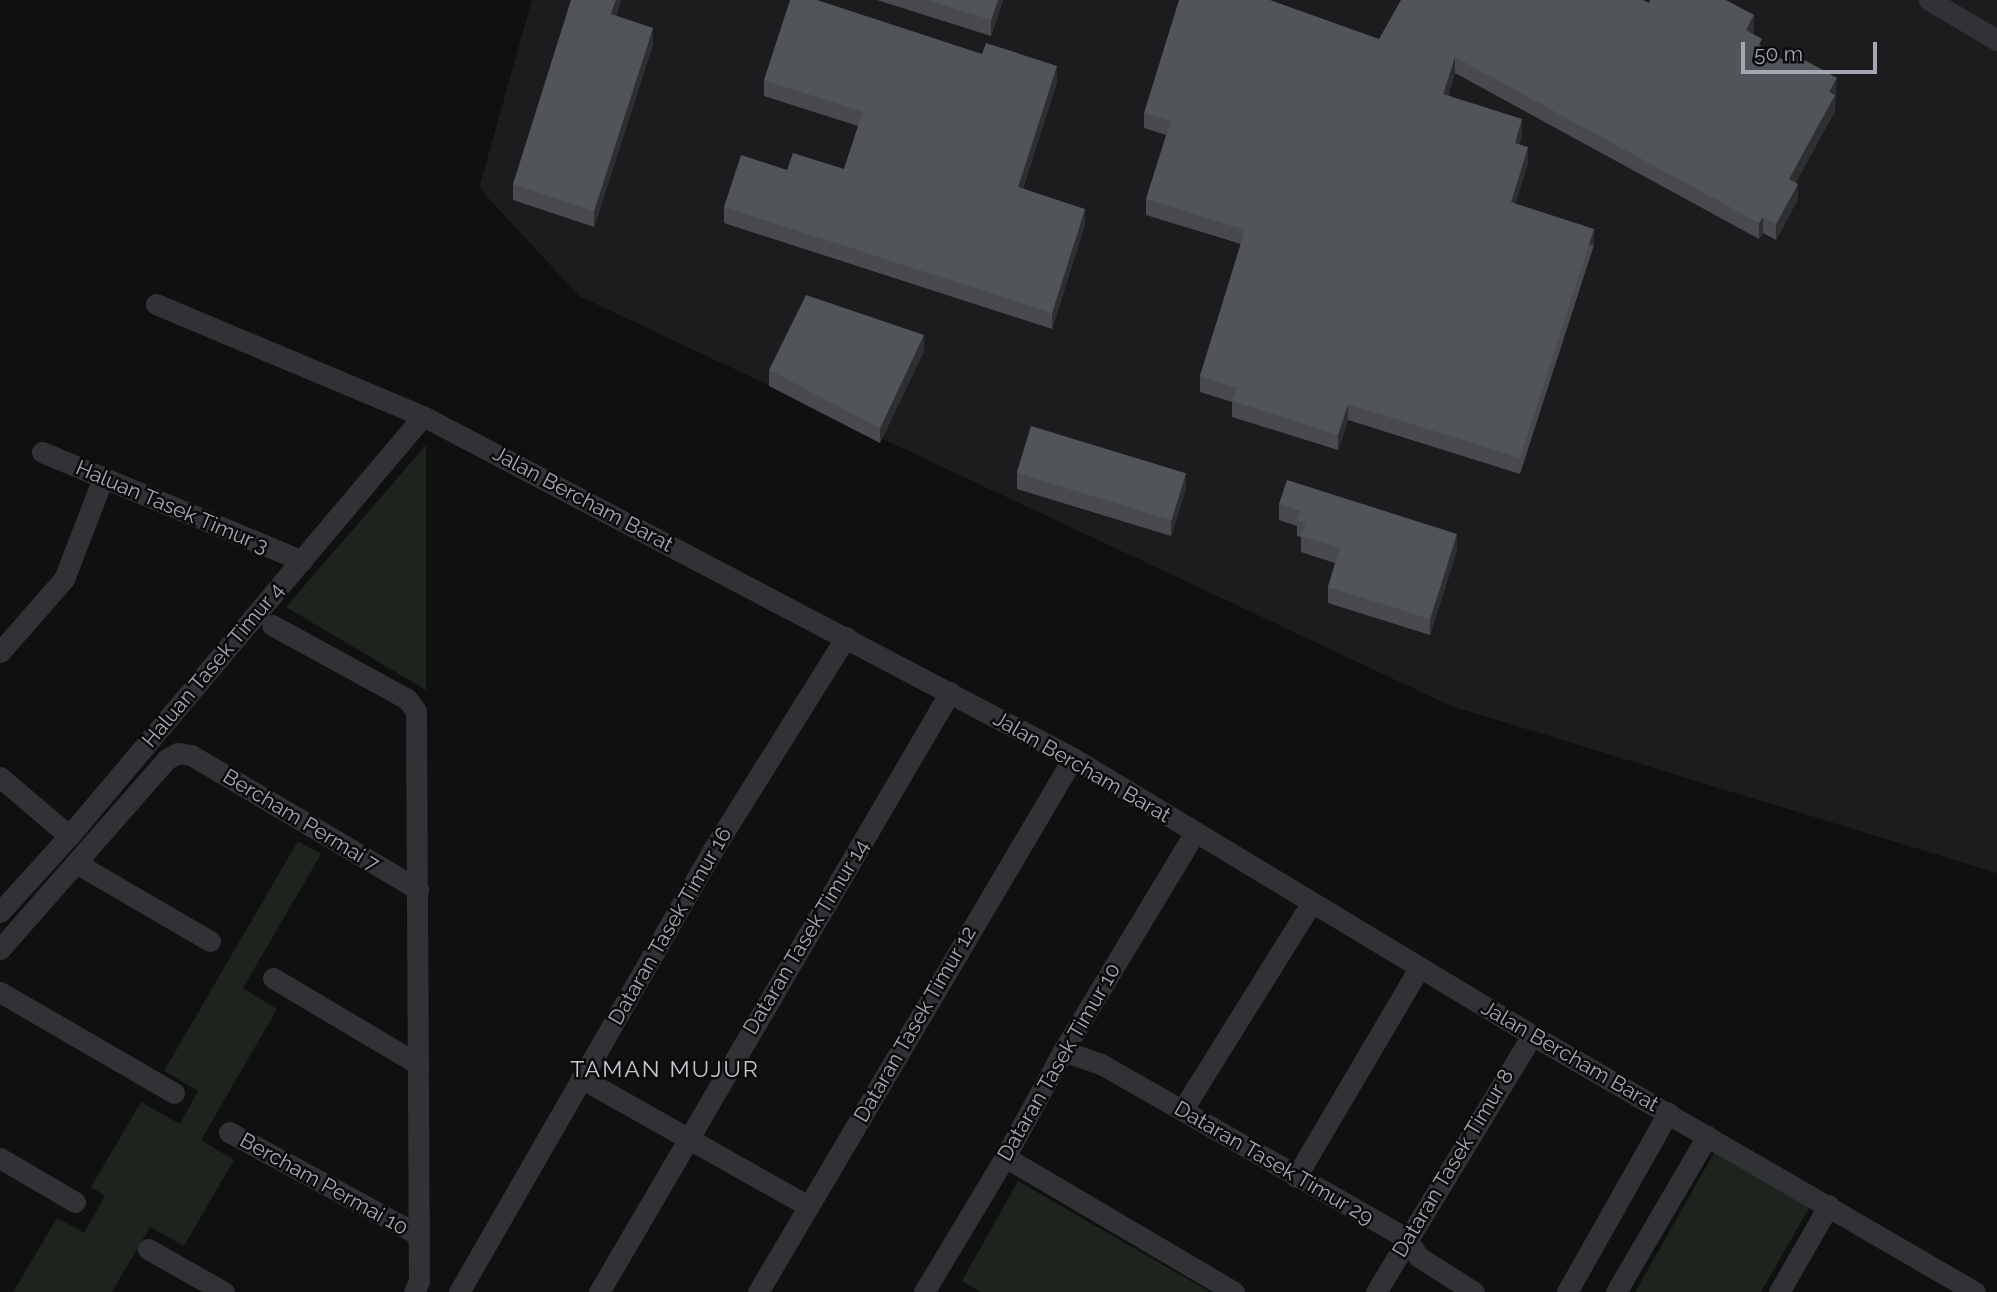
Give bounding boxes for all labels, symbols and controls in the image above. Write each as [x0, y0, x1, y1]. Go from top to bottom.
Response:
scale bar [1745, 28, 1882, 72]
text: 50 m [1754, 41, 1803, 66]
street label: Jalan Bercham Barat [489, 441, 677, 557]
street label: Haluan Tasek Timur 3 [71, 455, 273, 559]
street label: Haluan Tasek Timur 4 [136, 577, 290, 753]
street label: Jalan Bercham Barat [989, 706, 1175, 828]
street label: Bercham Permai 7 [218, 763, 384, 877]
street label: Dataran Tasek Timur 16 [603, 822, 737, 1030]
street label: Dataran Tasek Timur 14 [737, 834, 875, 1040]
street label: Dataran Tasek Timur 12 [848, 921, 982, 1127]
street label: Dataran Tasek Timur 10 [992, 958, 1126, 1166]
street label: Jalan Bercham Barat [1477, 995, 1663, 1117]
district label: TAMAN MUJUR [572, 1055, 758, 1083]
street label: Dataran Tasek Timur 8 [1386, 1064, 1520, 1262]
street label: Dataran Tasek Timur 29 [1169, 1095, 1379, 1231]
street label: Bercham Permai 10 [236, 1127, 412, 1241]

